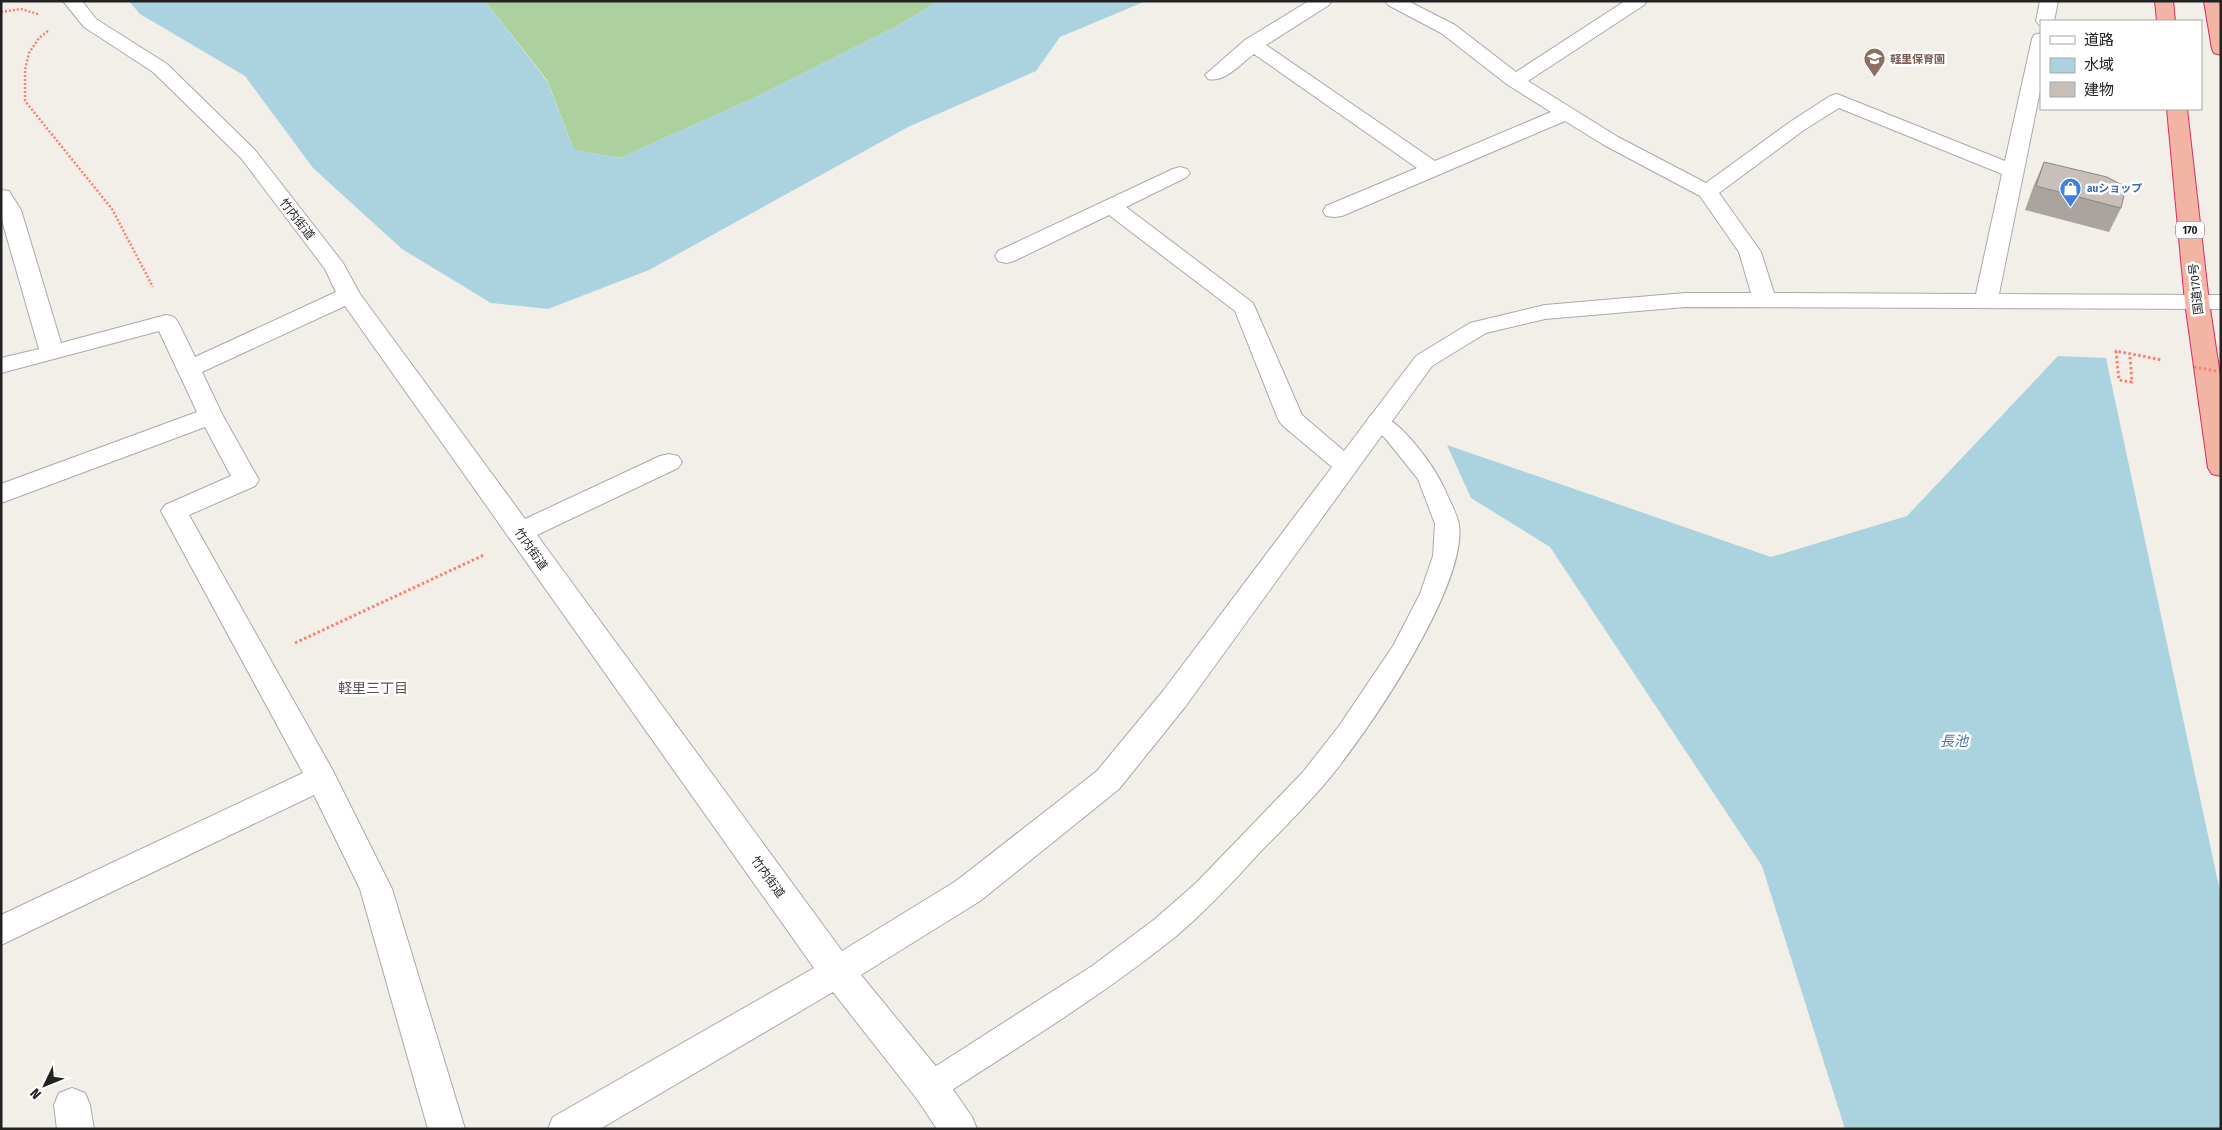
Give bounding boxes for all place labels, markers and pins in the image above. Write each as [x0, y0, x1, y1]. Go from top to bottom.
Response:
school or university icon: 軽里保育園 [1862, 47, 1886, 78]
place label: 軽里保育園 [1890, 53, 1945, 66]
shop icon: auショップ [2059, 176, 2083, 207]
place label: auショップ [2087, 182, 2142, 195]

